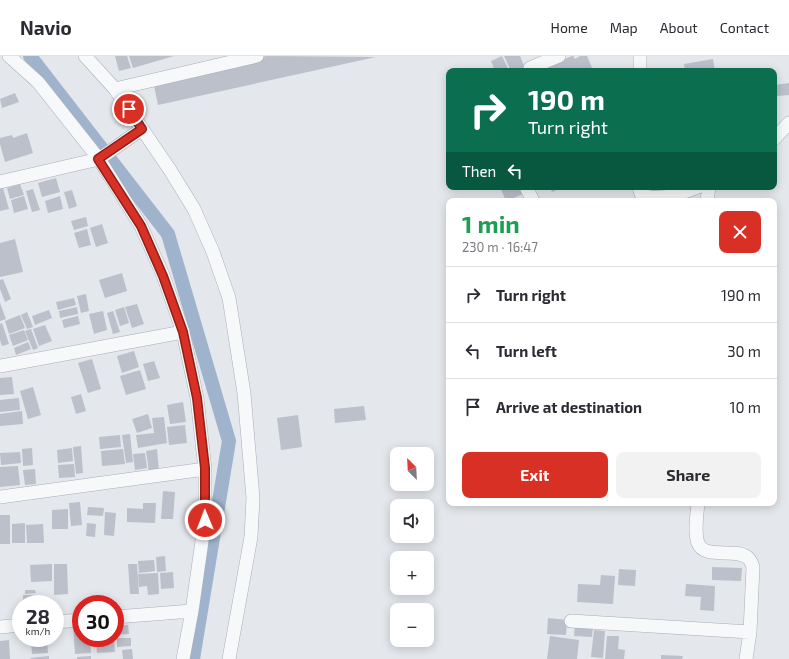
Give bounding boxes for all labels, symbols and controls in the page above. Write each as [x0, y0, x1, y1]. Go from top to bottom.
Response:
text: Navio [20, 16, 72, 39]
text: Home [551, 19, 588, 36]
text: Map [610, 19, 638, 36]
text: About [660, 19, 698, 36]
text: Contact [720, 19, 769, 36]
text: 190 m [528, 82, 605, 116]
icon: right [462, 84, 514, 136]
pin [112, 92, 146, 126]
icon: arrive [118, 98, 140, 120]
text: Turn right [528, 116, 608, 138]
icon: left [504, 160, 526, 182]
text: Then [462, 162, 496, 180]
text: 1 min [462, 209, 520, 238]
button: close [719, 211, 761, 253]
text: 230 m · 16:47 [462, 239, 538, 255]
icon: right [462, 284, 484, 306]
text: Turn right [496, 286, 566, 304]
text: 190 m [721, 286, 761, 304]
icon: left [462, 340, 484, 362]
text: Turn left [496, 342, 557, 360]
text: 30 m [727, 342, 761, 360]
icon: arrive [462, 396, 484, 418]
text: Arrive at destination [496, 398, 642, 416]
text: 10 m [729, 398, 761, 416]
north arrow [390, 447, 434, 491]
map controls [390, 447, 434, 647]
button: Exit [462, 452, 608, 498]
button: Share [616, 452, 761, 498]
position arrow [184, 499, 226, 541]
button: sound [390, 499, 434, 543]
button: + [390, 551, 434, 595]
speed limit sign: 30 [72, 595, 124, 647]
button: − [390, 603, 434, 647]
text: 28 [26, 604, 50, 628]
text: km/h [26, 625, 50, 637]

